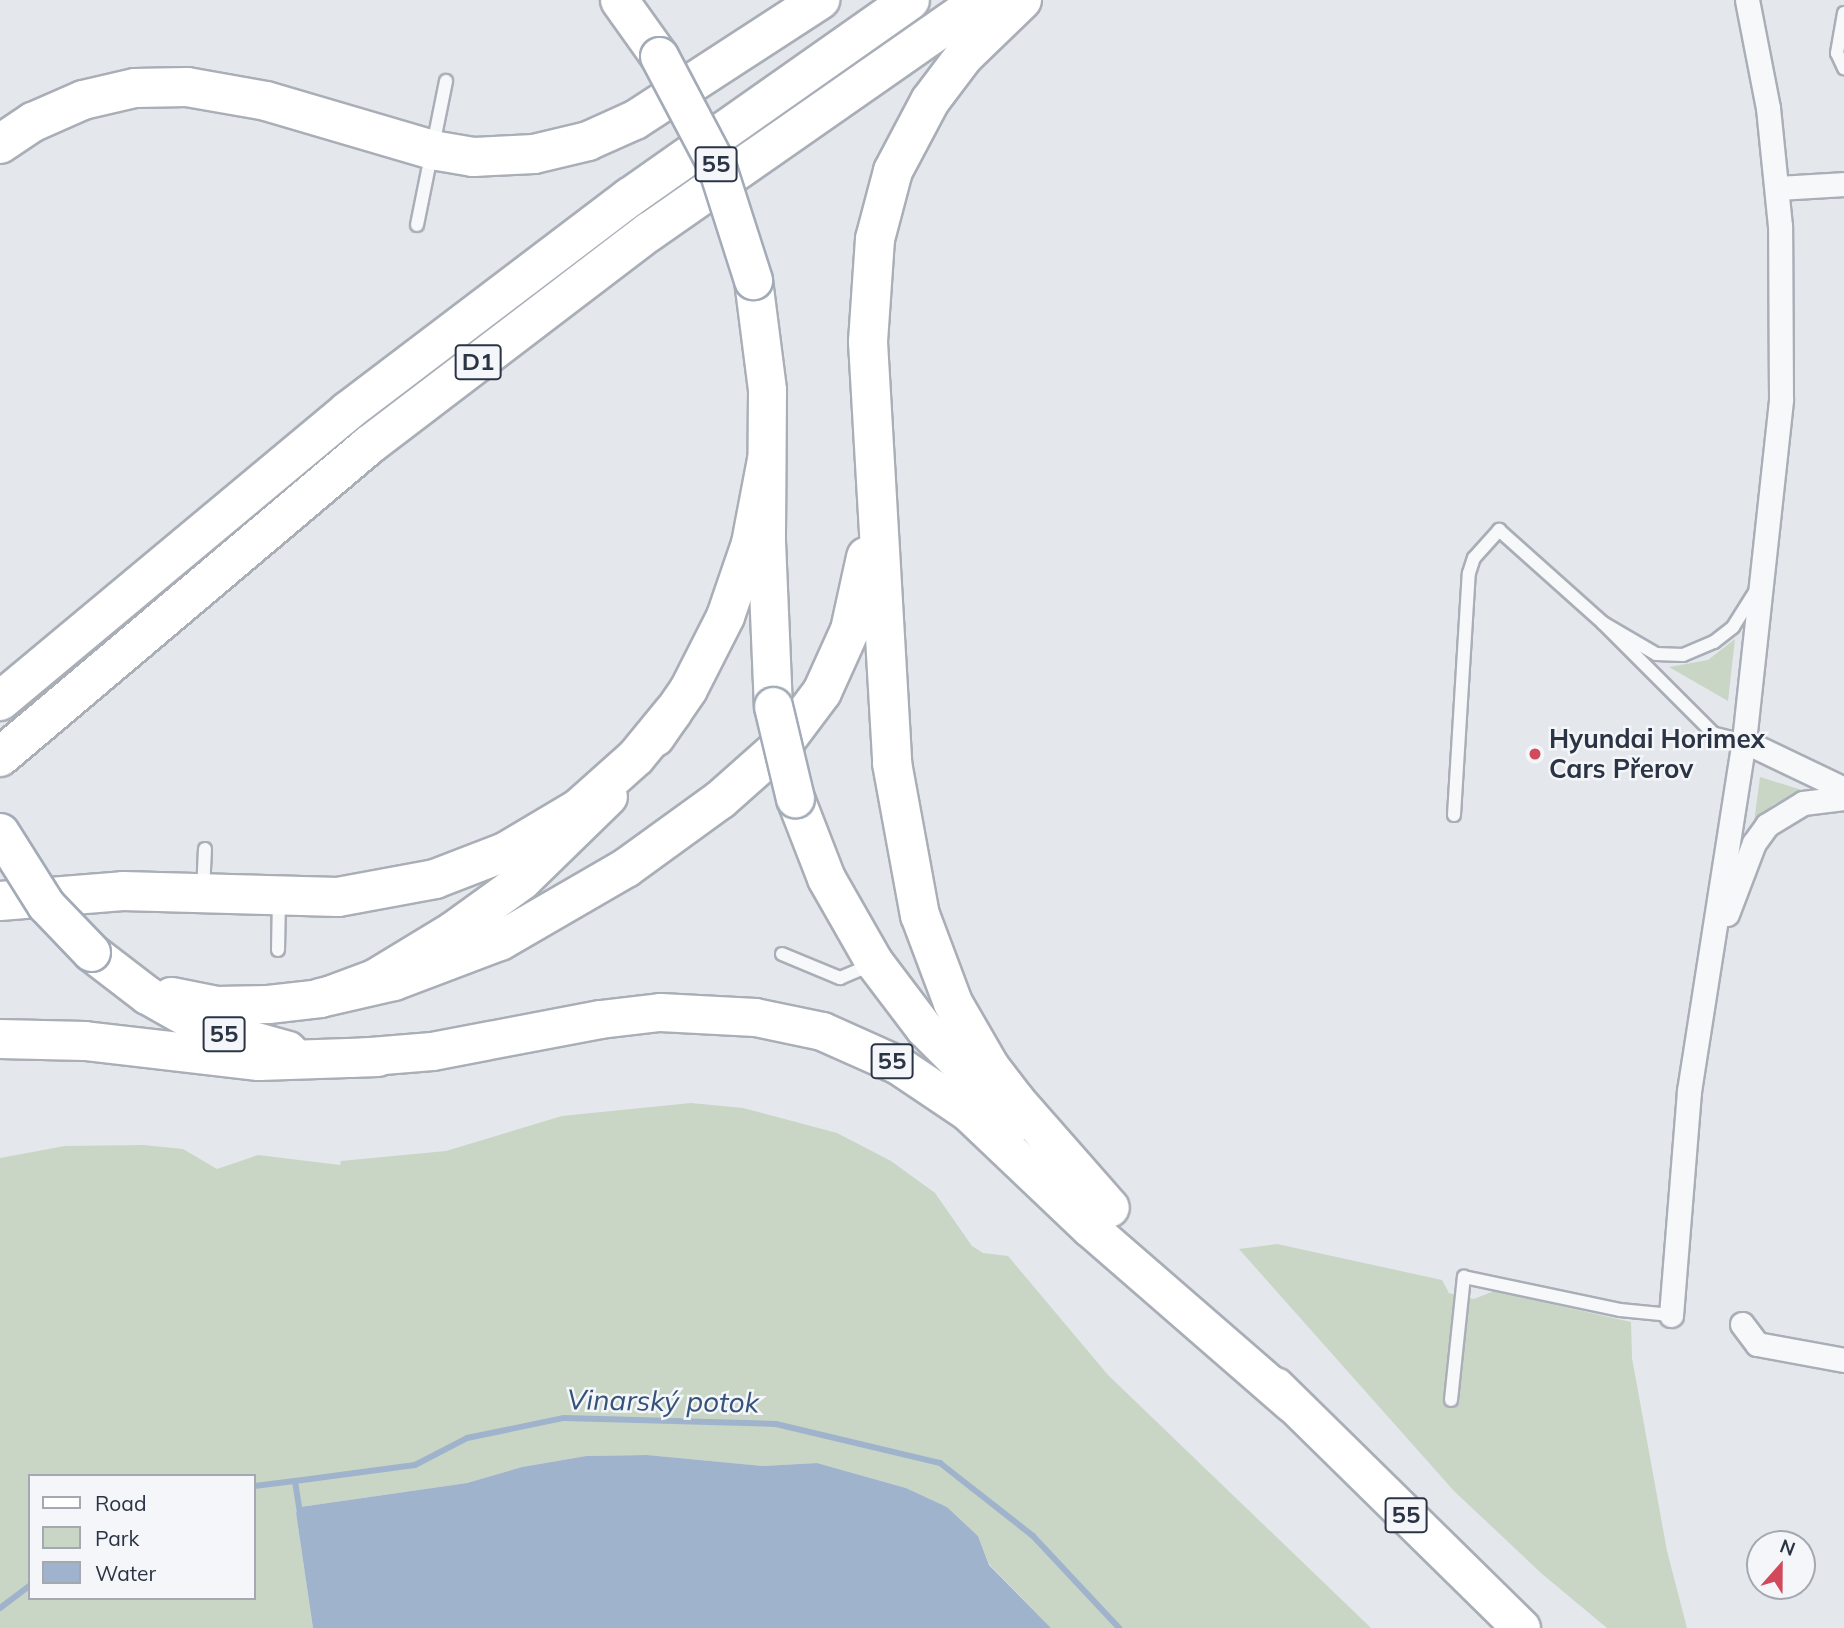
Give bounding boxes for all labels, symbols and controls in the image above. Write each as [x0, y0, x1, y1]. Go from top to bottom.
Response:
road number: 55 [693, 144, 739, 184]
road number: D1 [454, 342, 503, 382]
place label: Hyundai Horimex Cars Přerov [1549, 723, 1765, 784]
marker: Hyundai Horimex Cars Přerov [1527, 746, 1543, 762]
road number: 55 [201, 1014, 247, 1054]
road number: 55 [869, 1041, 915, 1082]
water label: Vinarský potok [567, 1383, 759, 1419]
legend [28, 1474, 256, 1600]
text: Road [95, 1490, 146, 1516]
road number: 55 [1383, 1494, 1429, 1535]
text: Park [95, 1525, 139, 1551]
north arrow [1746, 1530, 1816, 1600]
text: N [1777, 1533, 1799, 1561]
text: Water [95, 1560, 156, 1586]

